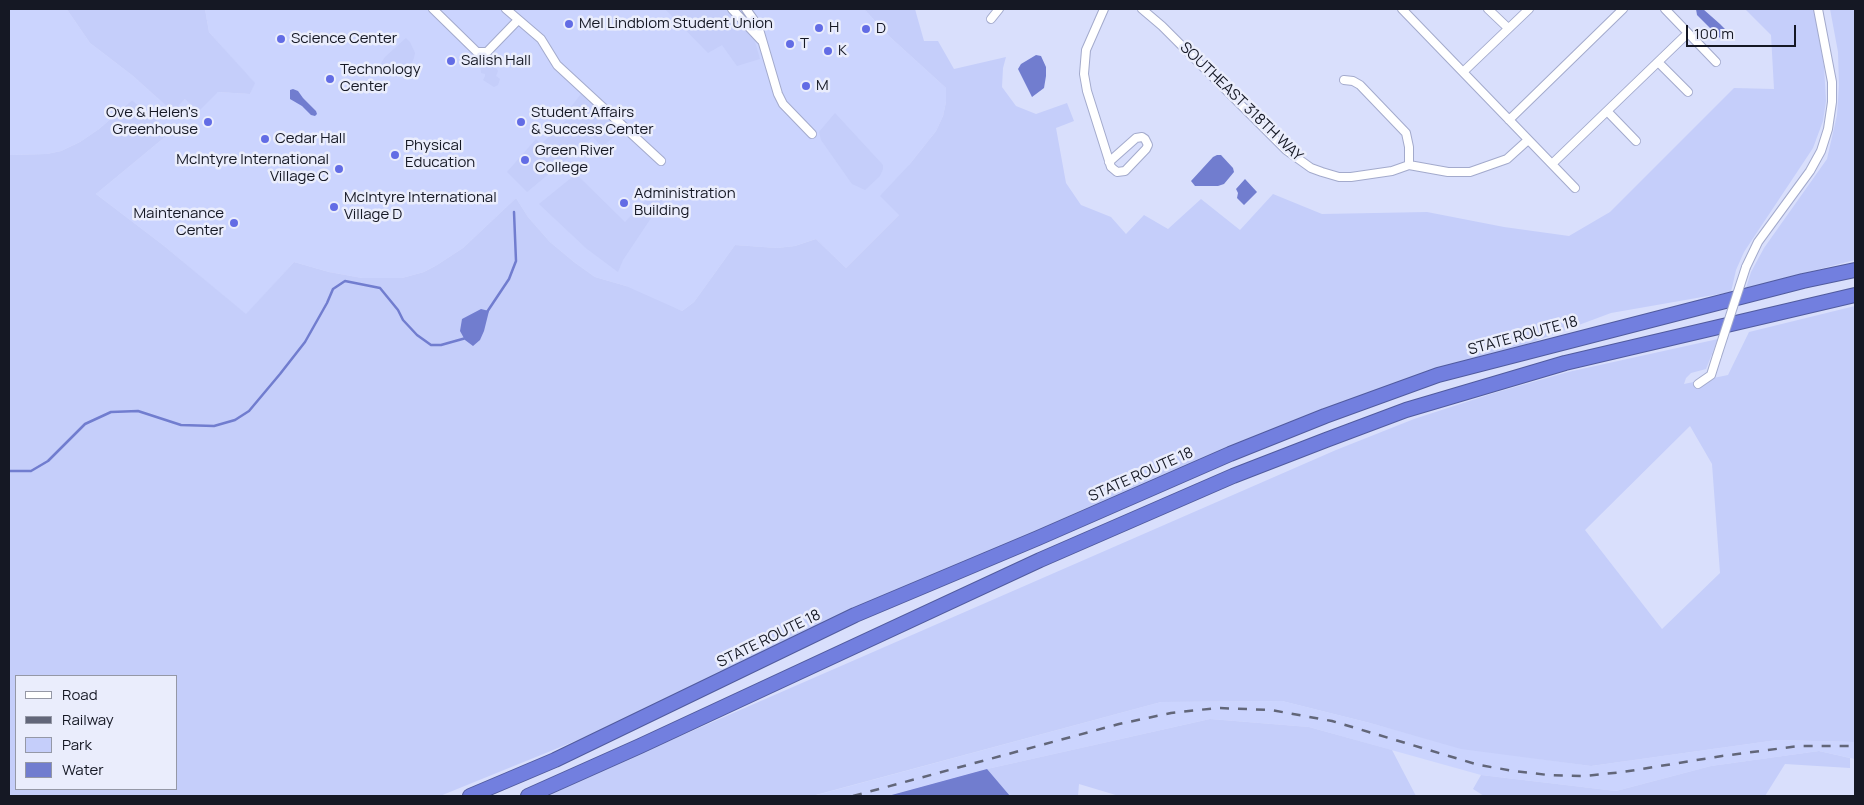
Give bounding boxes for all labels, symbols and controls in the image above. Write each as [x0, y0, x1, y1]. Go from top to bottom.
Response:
place label: Mel Lindblom Student Union [579, 15, 773, 33]
scale bar [1689, 15, 1799, 47]
marker: Mel Lindblom Student Union [563, 18, 575, 30]
place label: H [829, 19, 839, 37]
place label: D [876, 20, 886, 38]
marker: H [813, 22, 825, 34]
marker: D [860, 23, 872, 35]
text: 100 m [1694, 23, 1734, 44]
place label: Science Center [291, 30, 397, 48]
marker: Science Center [275, 33, 287, 45]
place label: T [800, 35, 809, 53]
marker: T [784, 38, 796, 50]
street label: SOUTHEAST 318TH WAY [1176, 39, 1306, 165]
place label: K [838, 42, 847, 60]
marker: K [822, 45, 834, 57]
place label: Salish Hall [461, 52, 531, 70]
marker: Salish Hall [445, 55, 457, 67]
place label: Technology Center [340, 61, 421, 96]
marker: Technology Center [324, 73, 336, 85]
place label: M [816, 77, 829, 95]
marker: M [800, 80, 812, 92]
place label: Ove & Helen's Greenhouse [106, 104, 198, 139]
place label: Student Affairs & Success Center [531, 104, 654, 139]
marker: Ove & Helen's Greenhouse [202, 116, 214, 128]
marker: Student Affairs & Success Center [515, 116, 527, 128]
place label: Cedar Hall [275, 130, 346, 148]
marker: Cedar Hall [259, 133, 271, 145]
place label: Physical Education [405, 137, 475, 172]
place label: Green River College [535, 142, 615, 177]
marker: Physical Education [389, 149, 401, 161]
place label: McIntyre International Village C [176, 151, 329, 186]
marker: Green River College [519, 154, 531, 166]
marker: McIntyre International Village C [333, 163, 345, 175]
place label: Administration Building [634, 185, 736, 220]
place label: McIntyre International Village D [344, 189, 497, 224]
marker: Administration Building [618, 197, 630, 209]
marker: McIntyre International Village D [328, 201, 340, 213]
place label: Maintenance Center [133, 205, 224, 240]
marker: Maintenance Center [228, 217, 240, 229]
street label: STATE ROUTE 18 [1466, 313, 1580, 359]
street label: STATE ROUTE 18 [1086, 444, 1196, 506]
street label: STATE ROUTE 18 [714, 606, 824, 672]
legend [15, 675, 178, 790]
text: Road [62, 684, 98, 705]
text: Railway [62, 709, 114, 730]
text: Park [62, 734, 92, 755]
text: Water [62, 759, 104, 780]

